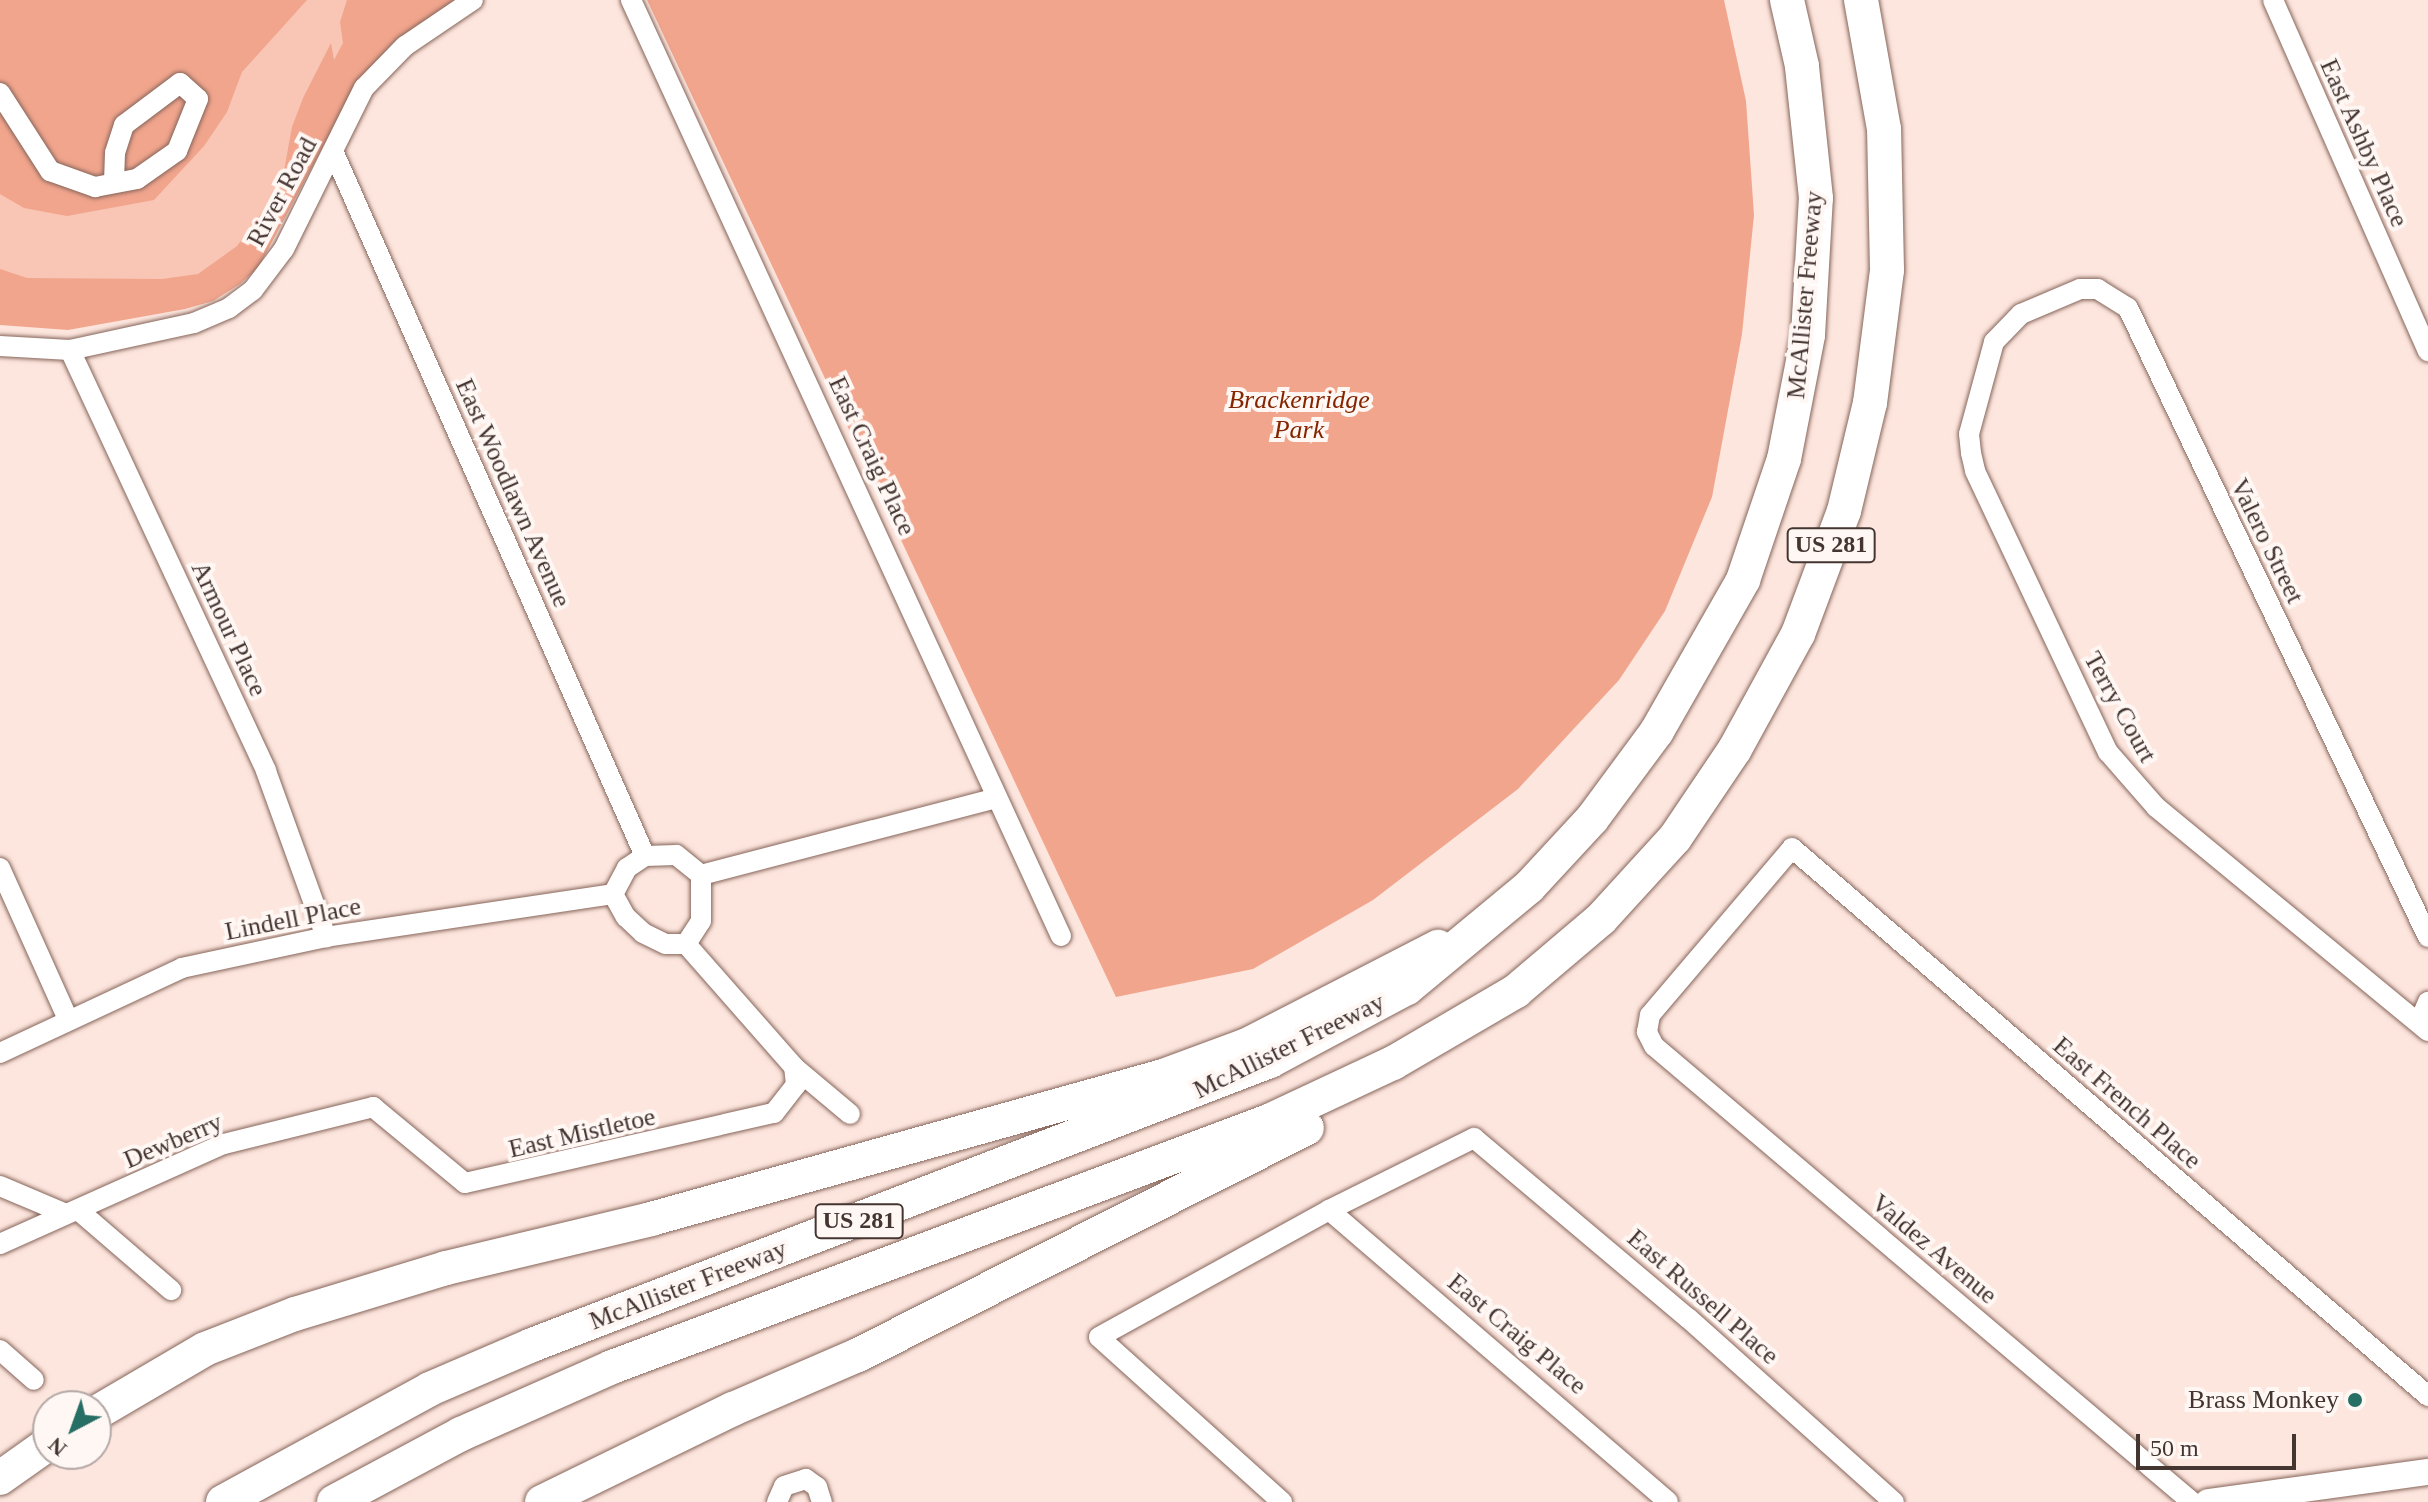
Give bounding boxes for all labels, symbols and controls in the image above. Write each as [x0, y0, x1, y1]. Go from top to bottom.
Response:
street label: East Ashby Place [2313, 54, 2415, 232]
street label: River Road [240, 132, 324, 252]
street label: McAllister Freeway [1780, 190, 1830, 400]
street label: East Craig Place [822, 372, 922, 540]
street label: East Woodlawn Avenue [448, 373, 578, 613]
park label: Brackenridge Park [1228, 384, 1370, 446]
street label: Valero Street [2223, 473, 2311, 609]
road number: US 281 [1785, 525, 1877, 565]
street label: Armour Place [184, 557, 274, 701]
street label: Terry Court [2077, 646, 2163, 768]
street label: Lindell Place [222, 891, 364, 947]
street label: McAllister Freeway [1188, 986, 1390, 1106]
street label: East French Place [2046, 1030, 2208, 1176]
street label: East Mistletoe [506, 1101, 658, 1165]
street label: Dewberry [119, 1106, 227, 1176]
street label: Valdez Avenue [1864, 1187, 2004, 1311]
road number: US 281 [813, 1201, 905, 1241]
street label: East Russell Place [1621, 1223, 1785, 1371]
street label: McAllister Freeway [585, 1233, 791, 1337]
street label: East Craig Place [1441, 1267, 1593, 1401]
place label: Brass Monkey [2188, 1384, 2339, 1416]
north arrow [32, 1390, 112, 1470]
marker: Brass Monkey [2346, 1391, 2364, 1409]
scale bar [2140, 1418, 2300, 1468]
text: N [43, 1432, 71, 1462]
text: 50 m [2150, 1435, 2199, 1461]

